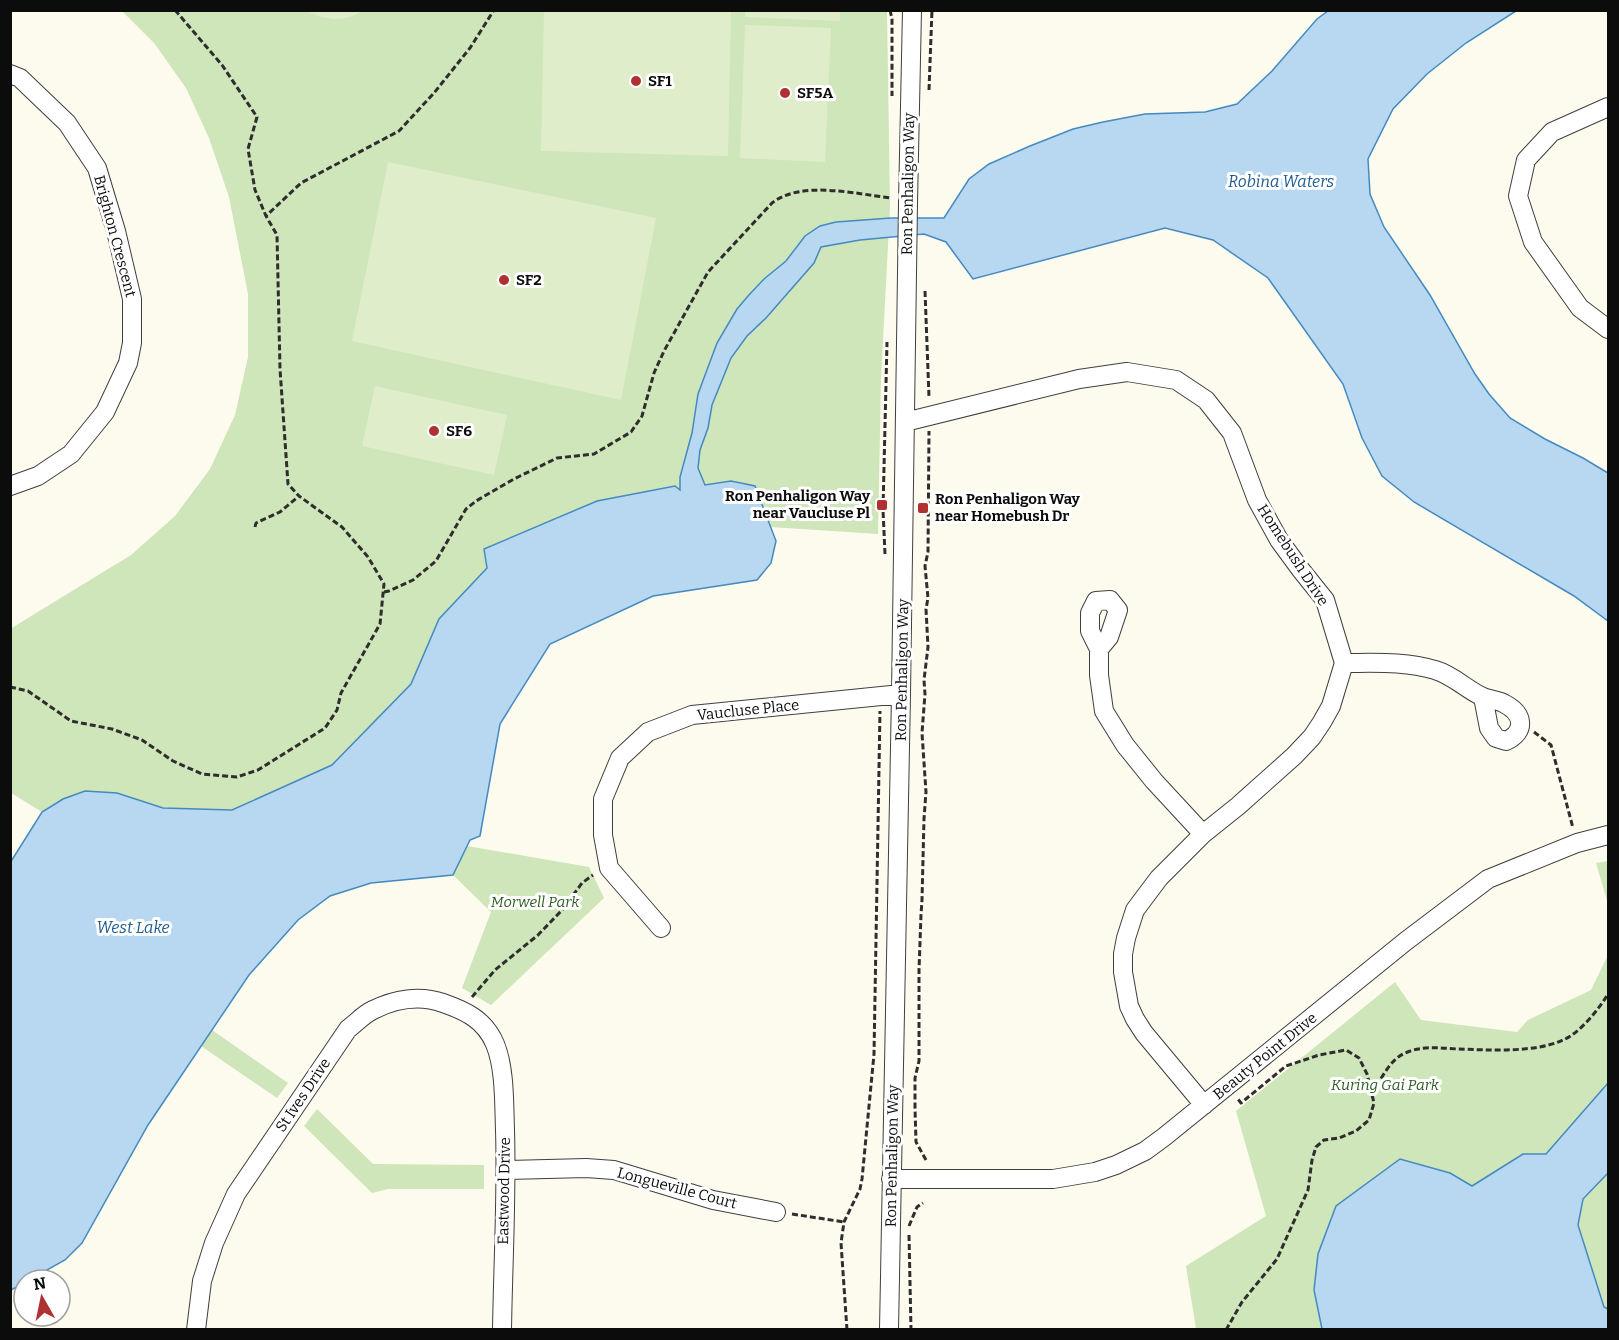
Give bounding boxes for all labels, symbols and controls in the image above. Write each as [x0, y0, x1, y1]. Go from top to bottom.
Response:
place label: SF1 [648, 72, 672, 90]
marker: SF1 [629, 74, 643, 88]
place label: SF5A [797, 84, 833, 102]
marker: SF5A [778, 86, 792, 100]
street label: Ron Penhaligon Way [898, 113, 918, 255]
water label: Robina Waters [1228, 172, 1335, 191]
street label: Brighton Crescent [90, 173, 140, 300]
place label: SF2 [516, 271, 542, 289]
marker: SF2 [497, 273, 511, 287]
place label: SF6 [446, 422, 472, 440]
marker: SF6 [427, 424, 441, 438]
place label: Ron Penhaligon Way near Vaucluse Pl [725, 487, 871, 522]
place label: Ron Penhaligon Way near Homebush Dr [935, 490, 1081, 525]
marker: Ron Penhaligon Way near Vaucluse Pl [875, 498, 889, 512]
marker: Ron Penhaligon Way near Homebush Dr [916, 501, 930, 515]
street label: Homebush Drive [1254, 501, 1332, 609]
street label: Ron Penhaligon Way [892, 599, 912, 741]
street label: Vaucluse Place [696, 696, 800, 724]
park label: Morwell Park [491, 893, 580, 911]
water label: West Lake [96, 918, 170, 937]
street label: Beauty Point Drive [1210, 1009, 1320, 1103]
street label: St Ives Drive [272, 1055, 334, 1135]
park label: Kuring Gai Park [1331, 1076, 1440, 1094]
street label: Ron Penhaligon Way [882, 1085, 902, 1227]
street label: Eastwood Drive [494, 1137, 514, 1245]
street label: Longueville Court [615, 1163, 739, 1213]
north arrow [12, 1268, 72, 1328]
text: N [32, 1273, 47, 1294]

